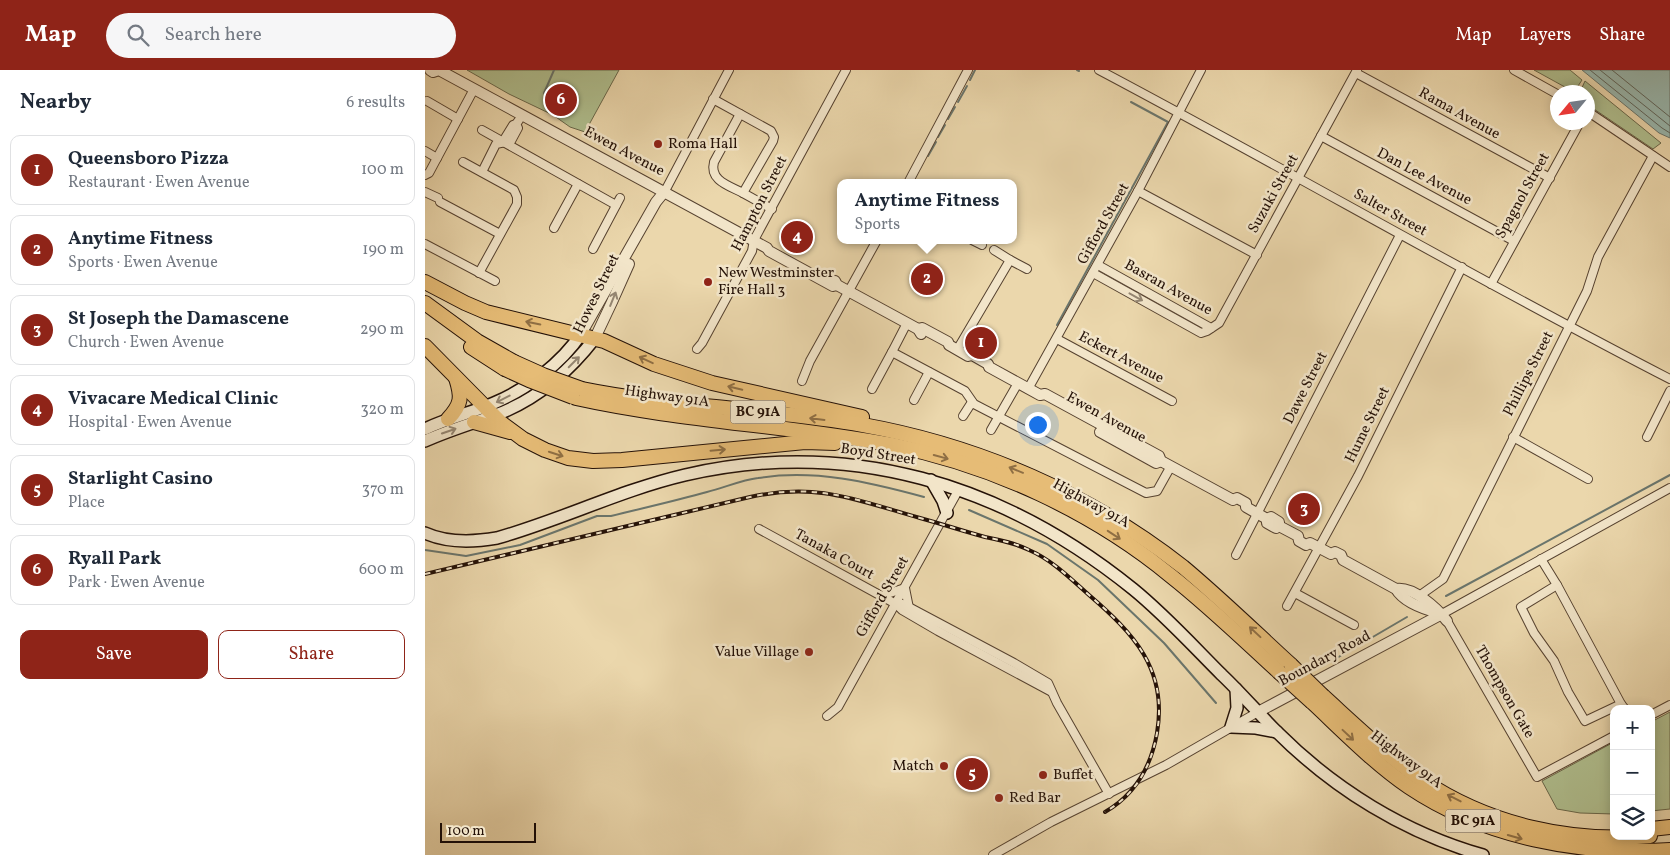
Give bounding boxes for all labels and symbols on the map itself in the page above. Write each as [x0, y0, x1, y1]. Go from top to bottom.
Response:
pin: 6 [545, 81, 577, 119]
street label: Rama Avenue [1414, 83, 1504, 145]
north arrow [1550, 85, 1595, 130]
street label: Ewen Avenue [580, 122, 668, 182]
place label: Roma Hall [668, 134, 737, 155]
marker: Roma Hall [652, 138, 664, 150]
street label: Dan Lee Avenue [1373, 143, 1475, 211]
street label: Spagnol Street [1491, 149, 1555, 243]
street label: Suzuki Street [1244, 151, 1304, 237]
street label: Hampton Street [727, 152, 793, 256]
street label: Gifford Street [1073, 179, 1135, 269]
street label: Salter Street [1349, 184, 1431, 242]
pin: 4 [781, 218, 813, 256]
street label: Howes Street [569, 251, 625, 337]
street label: Basran Avenue [1120, 255, 1216, 321]
pin: 2 [911, 260, 943, 298]
place label: New Westminster Fire Hall 3 [718, 263, 834, 301]
marker: New Westminster Fire Hall 3 [702, 276, 714, 288]
one-way arrow [609, 292, 618, 307]
one-way arrow [1128, 292, 1143, 302]
one-way arrow [525, 318, 541, 327]
pin: 1 [965, 324, 997, 362]
street label: Eckert Avenue [1075, 327, 1167, 389]
street label: Phillips Street [1499, 328, 1559, 420]
street label: Dawe Street [1279, 348, 1333, 428]
one-way arrow [639, 355, 654, 364]
one-way arrow [568, 356, 580, 368]
street label: Highway 91A [623, 381, 711, 413]
one-way arrow [727, 383, 743, 392]
street label: Hume Street [1340, 383, 1396, 467]
street label: Ewen Avenue [1062, 387, 1150, 449]
one-way arrow [496, 395, 511, 404]
road number: BC 91A [731, 401, 785, 424]
your location [1025, 412, 1051, 438]
one-way arrow [809, 414, 825, 424]
one-way arrow [441, 426, 457, 435]
street label: Boyd Street [839, 439, 917, 471]
one-way arrow [709, 445, 725, 455]
one-way arrow [548, 450, 564, 459]
one-way arrow [932, 453, 948, 463]
one-way arrow [1009, 465, 1024, 474]
street label: Highway 91A [1049, 474, 1134, 534]
pin: 3 [1288, 490, 1320, 528]
street label: Tanaka Court [790, 524, 878, 586]
one-way arrow [1107, 531, 1121, 541]
street label: Gifford Street [851, 553, 915, 641]
one-way arrow [1248, 626, 1261, 638]
street label: Boundary Road [1275, 626, 1375, 692]
place label: Value Village [715, 642, 799, 663]
street label: Thompson Gate [1469, 642, 1539, 742]
marker: Value Village [803, 646, 815, 658]
street label: Highway 91A [1366, 726, 1447, 794]
one-way arrow [1341, 729, 1354, 741]
pin: 5 [956, 755, 988, 793]
place label: Match [892, 756, 934, 777]
marker: Match [938, 760, 950, 772]
place label: Buffet [1053, 765, 1093, 786]
marker: Buffet [1037, 769, 1049, 781]
place label: Red Bar [1009, 788, 1061, 809]
marker: Red Bar [993, 792, 1005, 804]
one-way arrow [1447, 793, 1462, 803]
road number: BC 91A [1445, 809, 1501, 832]
scale bar [440, 820, 536, 843]
one-way arrow [1506, 832, 1522, 842]

